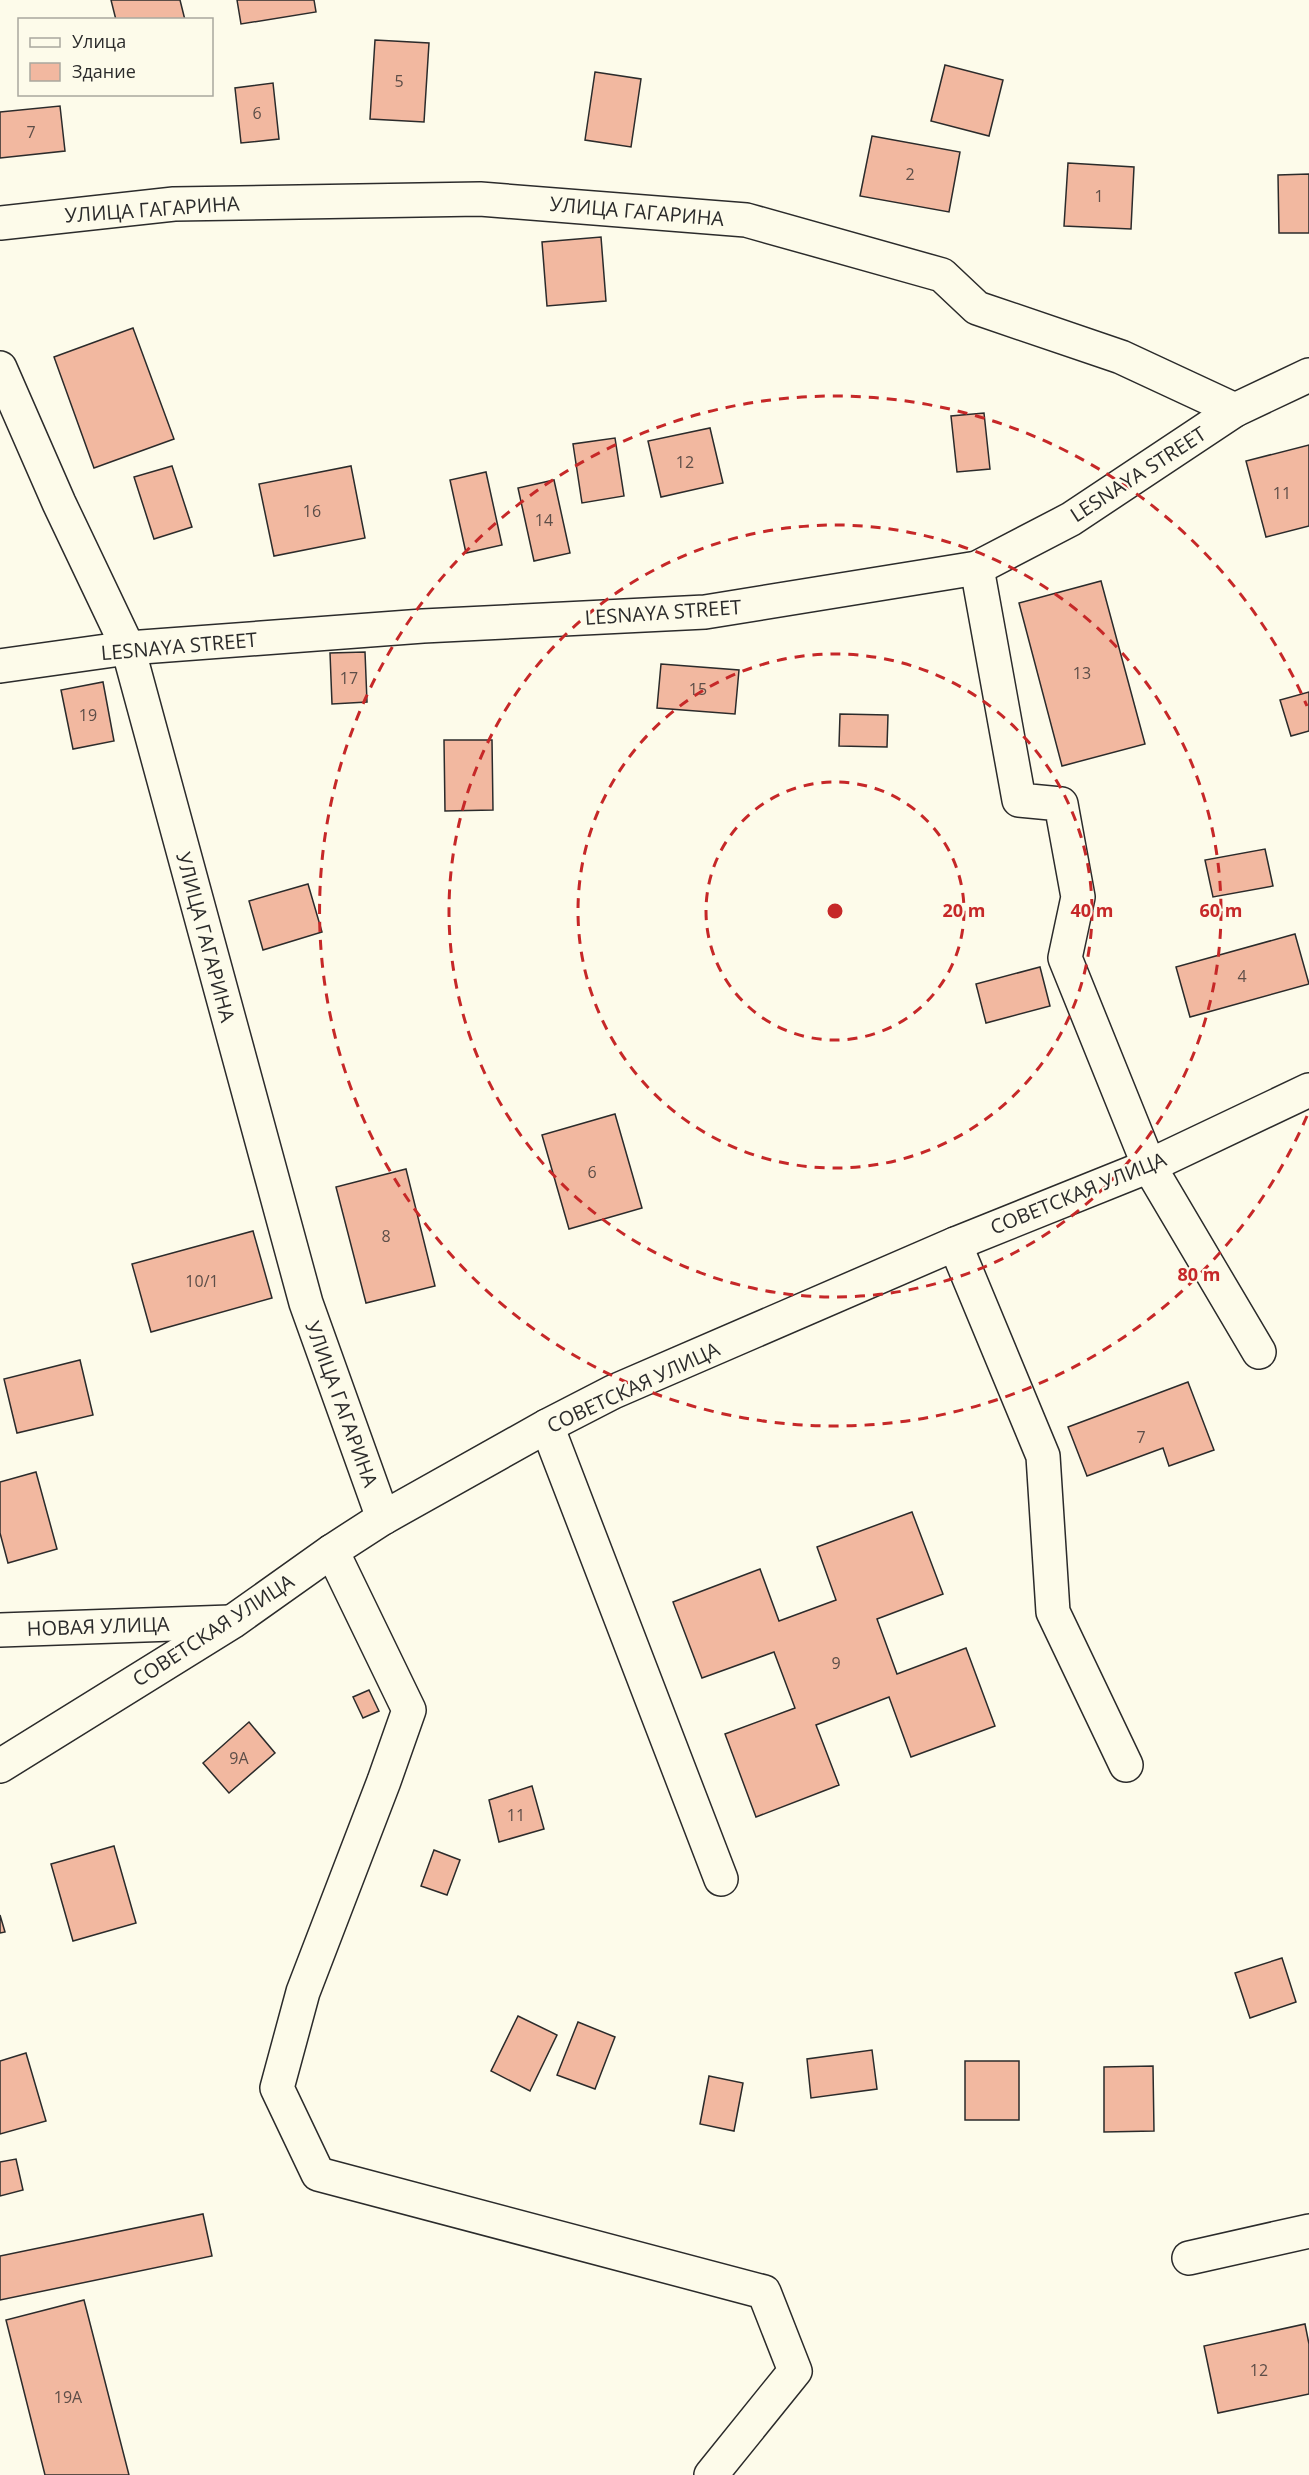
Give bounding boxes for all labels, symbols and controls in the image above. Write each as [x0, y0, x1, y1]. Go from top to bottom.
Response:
legend [18, 18, 213, 96]
text: Улица [72, 29, 126, 53]
text: Здание [72, 59, 136, 83]
house number: 5 [394, 70, 404, 92]
house number: 6 [252, 102, 262, 124]
house number: 7 [26, 121, 36, 143]
house number: 2 [905, 163, 915, 185]
house number: 1 [1094, 185, 1104, 207]
street label: УЛИЦА ГАГАРИНА [64, 189, 241, 229]
street label: УЛИЦА ГАГАРИНА [549, 190, 726, 232]
street label: LESNAYA STREET [1065, 420, 1211, 528]
house number: 12 [676, 451, 694, 473]
house number: 11 [1273, 482, 1291, 504]
house number: 16 [303, 500, 321, 522]
house number: 14 [535, 509, 553, 531]
street label: LESNAYA STREET [584, 593, 742, 631]
street label: LESNAYA STREET [100, 626, 258, 666]
house number: 13 [1073, 662, 1091, 684]
house number: 17 [340, 667, 358, 689]
house number: 15 [689, 678, 707, 700]
house number: 19 [79, 704, 97, 726]
street label: УЛИЦА ГАГАРИНА [170, 849, 242, 1025]
text: 20 m [943, 898, 985, 922]
text: 40 m [1071, 898, 1113, 922]
text: 60 m [1200, 898, 1242, 922]
centre of rings [825, 901, 845, 921]
house number: 4 [1237, 965, 1247, 987]
street label: СОВЕТСКАЯ УЛИЦА [986, 1145, 1170, 1241]
house number: 6 [587, 1161, 597, 1183]
house number: 8 [381, 1225, 391, 1247]
text: 80 m [1178, 1262, 1220, 1286]
house number: 10/1 [185, 1270, 219, 1292]
street label: УЛИЦА ГАГАРИНА [299, 1317, 385, 1491]
street label: СОВЕТСКАЯ УЛИЦА [542, 1335, 724, 1439]
house number: 7 [1136, 1426, 1146, 1448]
street label: СОВЕТСКАЯ УЛИЦА [127, 1567, 299, 1692]
street label: НОВАЯ УЛИЦА [26, 1610, 170, 1642]
house number: 9 [831, 1652, 841, 1674]
house number: 9А [229, 1747, 250, 1769]
house number: 11 [507, 1804, 525, 1826]
house number: 12 [1250, 2359, 1268, 2381]
house number: 19А [54, 2386, 83, 2408]

